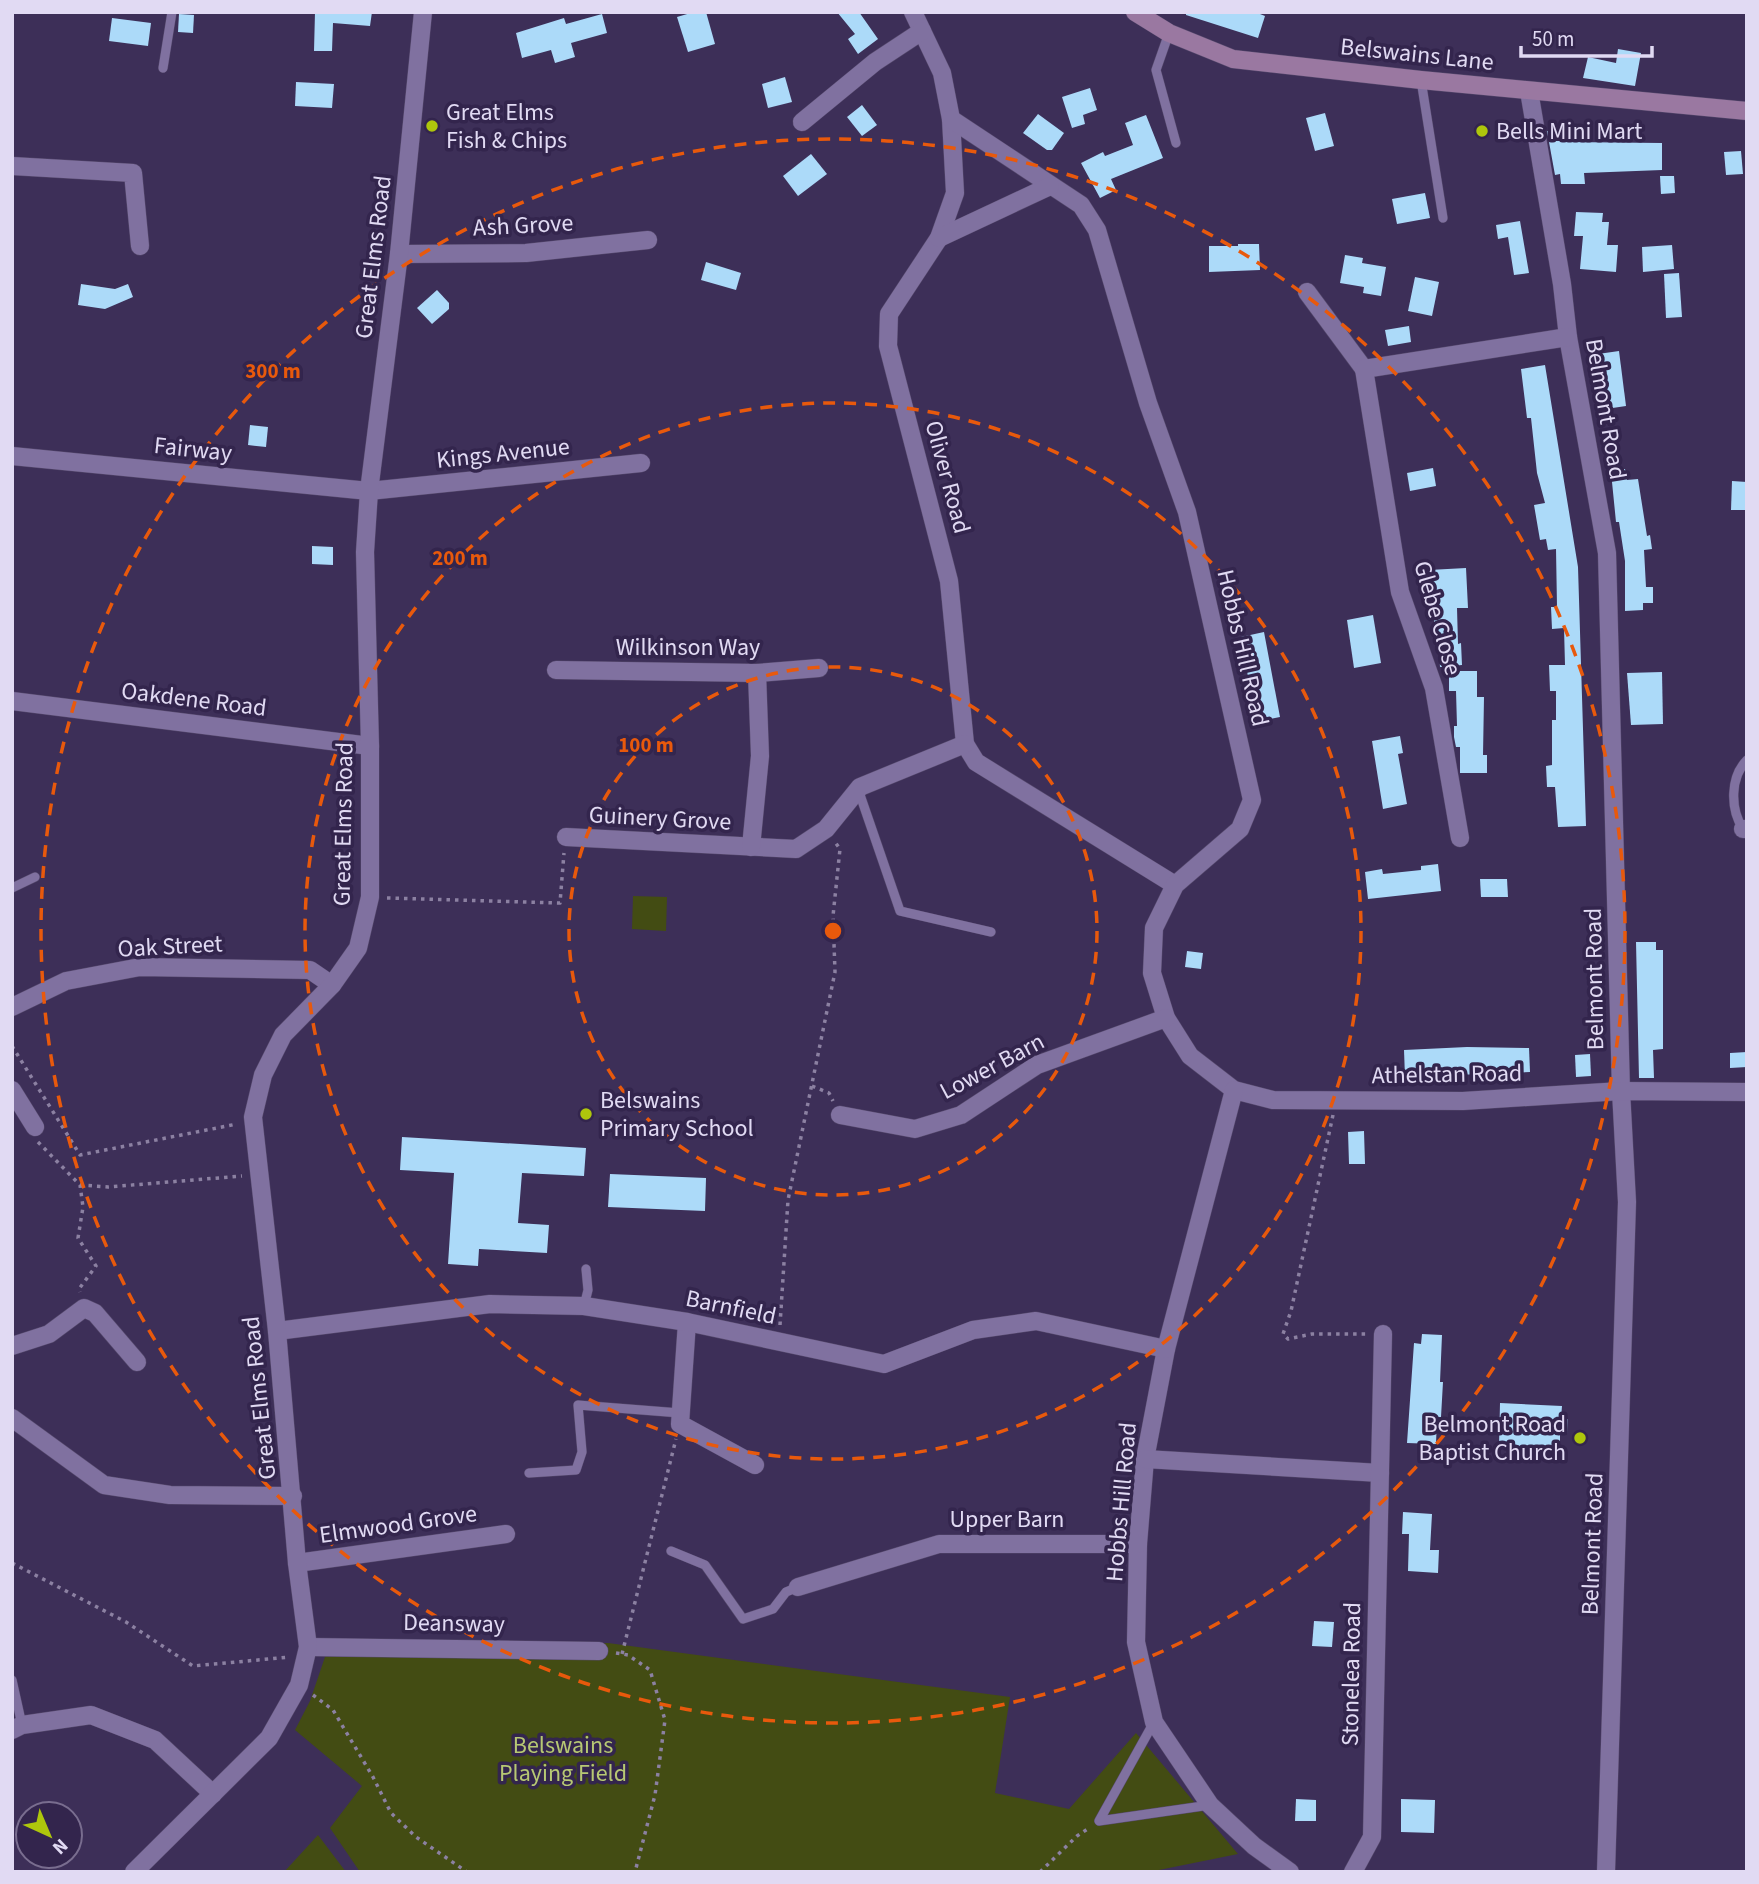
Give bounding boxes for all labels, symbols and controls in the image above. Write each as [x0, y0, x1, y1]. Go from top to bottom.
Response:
scale bar [1521, 14, 1652, 58]
text: 50 m [1532, 24, 1574, 54]
street label: Belswains Lane [1339, 29, 1495, 80]
place label: Great Elms Fish & Chips [446, 95, 567, 158]
place label: Bells Mini Mart [1496, 114, 1642, 149]
marker: Great Elms Fish & Chips [424, 118, 440, 134]
marker: Bells Mini Mart [1474, 123, 1490, 139]
street label: Great Elms Road [346, 173, 401, 341]
street label: Ash Grove [472, 205, 574, 246]
street label: Belmont Road [1576, 336, 1635, 482]
text: 300 m [245, 356, 301, 386]
street label: Oliver Road [916, 417, 979, 538]
street label: Fairway [152, 428, 234, 471]
street label: Kings Avenue [435, 429, 571, 478]
text: 200 m [432, 543, 488, 573]
street label: Glebe Close [1404, 557, 1471, 679]
street label: Hobbs Hill Road [1207, 566, 1278, 730]
street label: Wilkinson Way [616, 630, 760, 665]
street label: Oakdene Road [119, 673, 269, 726]
text: 100 m [618, 730, 674, 760]
street label: Great Elms Road [325, 742, 362, 906]
street label: Guinery Grove [588, 797, 732, 840]
street label: Belmont Road [1576, 907, 1613, 1051]
centre of rings [821, 919, 845, 943]
street label: Oak Street [117, 926, 223, 967]
street label: Lower Barn [934, 1024, 1051, 1109]
street label: Athelstan Road [1371, 1056, 1523, 1093]
place label: Belswains Primary School [600, 1083, 754, 1146]
marker: Belswains Primary School [578, 1106, 594, 1122]
street label: Barnfield [682, 1281, 779, 1334]
street label: Great Elms Road [234, 1314, 285, 1481]
place label: Belmont Road Baptist Church [1418, 1407, 1566, 1470]
street label: Hobbs Hill Road [1097, 1421, 1146, 1583]
marker: Belmont Road Baptist Church [1572, 1430, 1588, 1446]
street label: Belmont Road [1573, 1472, 1612, 1616]
street label: Elmwood Grove [317, 1496, 479, 1553]
street label: Upper Barn [950, 1502, 1064, 1537]
street label: Stonelea Road [1333, 1602, 1370, 1746]
street label: Deansway [403, 1605, 505, 1642]
park label: Belswains Playing Field [499, 1728, 627, 1791]
north arrow [14, 1800, 84, 1870]
text: N [46, 1832, 74, 1860]

